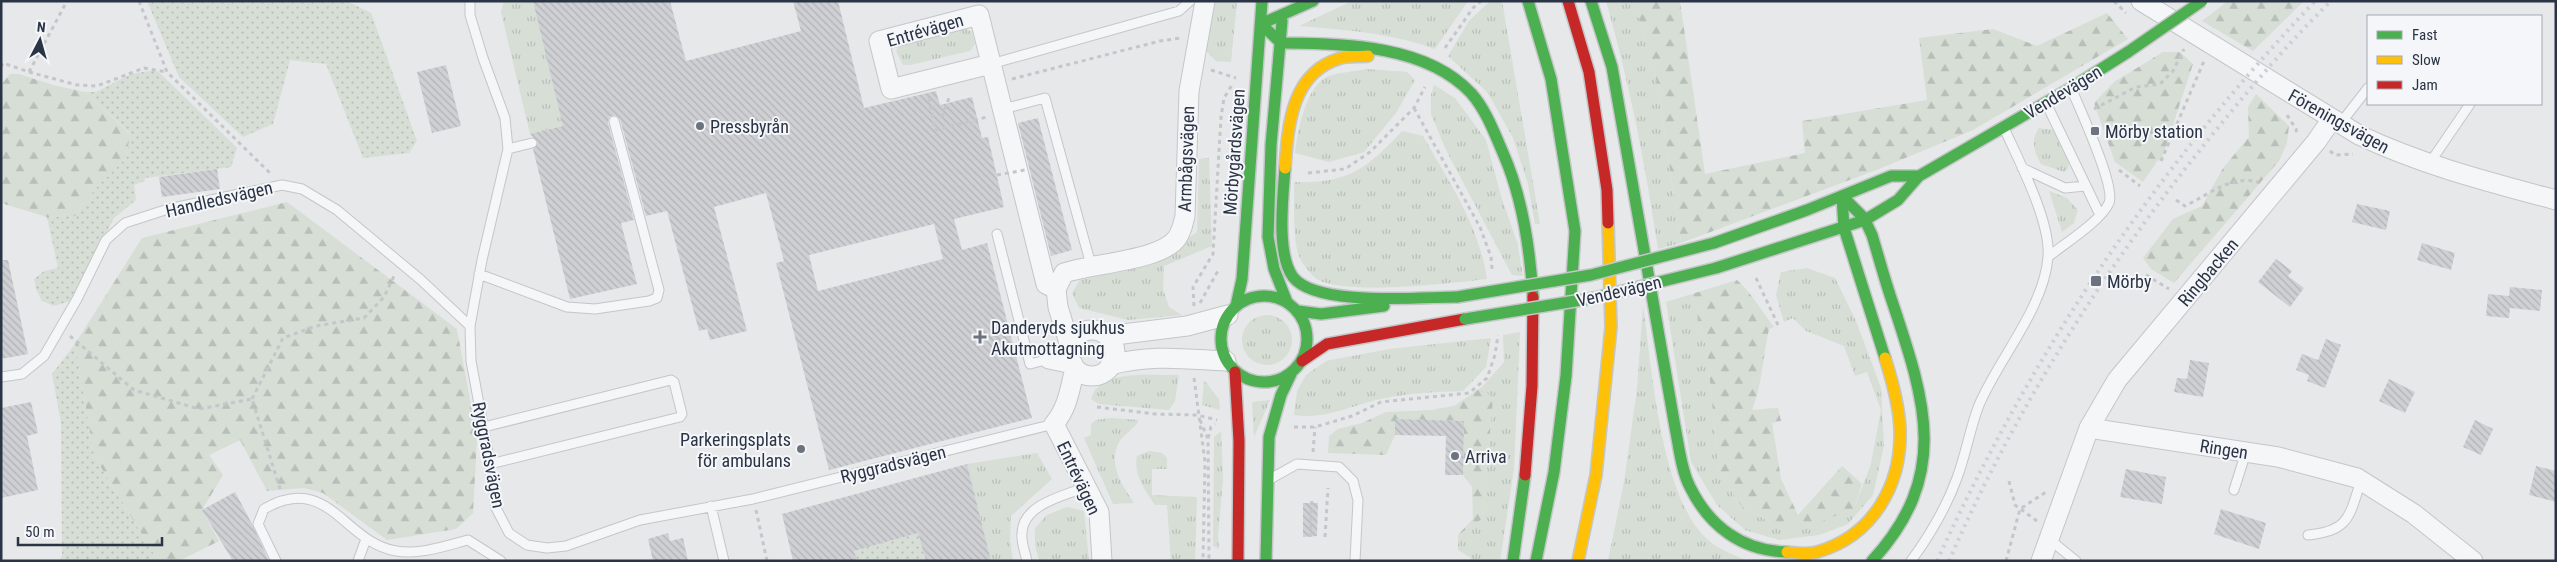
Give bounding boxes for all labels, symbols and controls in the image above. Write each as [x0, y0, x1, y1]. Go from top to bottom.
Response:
street label: Entrévägen [884, 9, 966, 51]
north arrow [15, 15, 65, 65]
legend [2367, 15, 2542, 105]
text: N [36, 19, 46, 35]
text: Fast [2412, 26, 2437, 44]
text: Slow [2412, 51, 2441, 69]
street label: Vendevägen [2021, 61, 2105, 123]
text: Jam [2412, 76, 2438, 94]
street label: Föreningsvägen [2285, 85, 2393, 157]
street label: Mörbygårdsvägen [1219, 88, 1249, 216]
street label: Armbågsvägen [1174, 106, 1198, 212]
place label: Pressbyrån [710, 116, 789, 137]
marker: Pressbyrån [694, 120, 706, 132]
place label: Mörby station [2105, 121, 2203, 142]
marker: Mörby station [2089, 125, 2101, 137]
street label: Handledsvägen [163, 176, 275, 222]
street label: Ringbacken [2174, 234, 2242, 310]
street label: Vendevägen [1575, 271, 1663, 311]
place label: Mörby [2107, 271, 2152, 292]
marker: Mörby [2089, 274, 2103, 288]
place label: Danderyds sjukhus Akutmottagning [991, 317, 1125, 359]
marker: Danderyds sjukhus Akutmottagning [973, 330, 987, 344]
street label: Ryggradsvägen [468, 400, 510, 510]
place label: Parkeringsplats för ambulans [680, 429, 791, 471]
street label: Ringen [2198, 435, 2250, 463]
street label: Entrévägen [1053, 438, 1105, 518]
street label: Ryggradsvägen [838, 441, 948, 487]
marker: Parkeringsplats för ambulans [795, 443, 807, 455]
place label: Arriva [1465, 446, 1507, 467]
marker: Arriva [1449, 450, 1461, 462]
scale bar [18, 514, 161, 546]
text: 50 m [25, 523, 55, 541]

